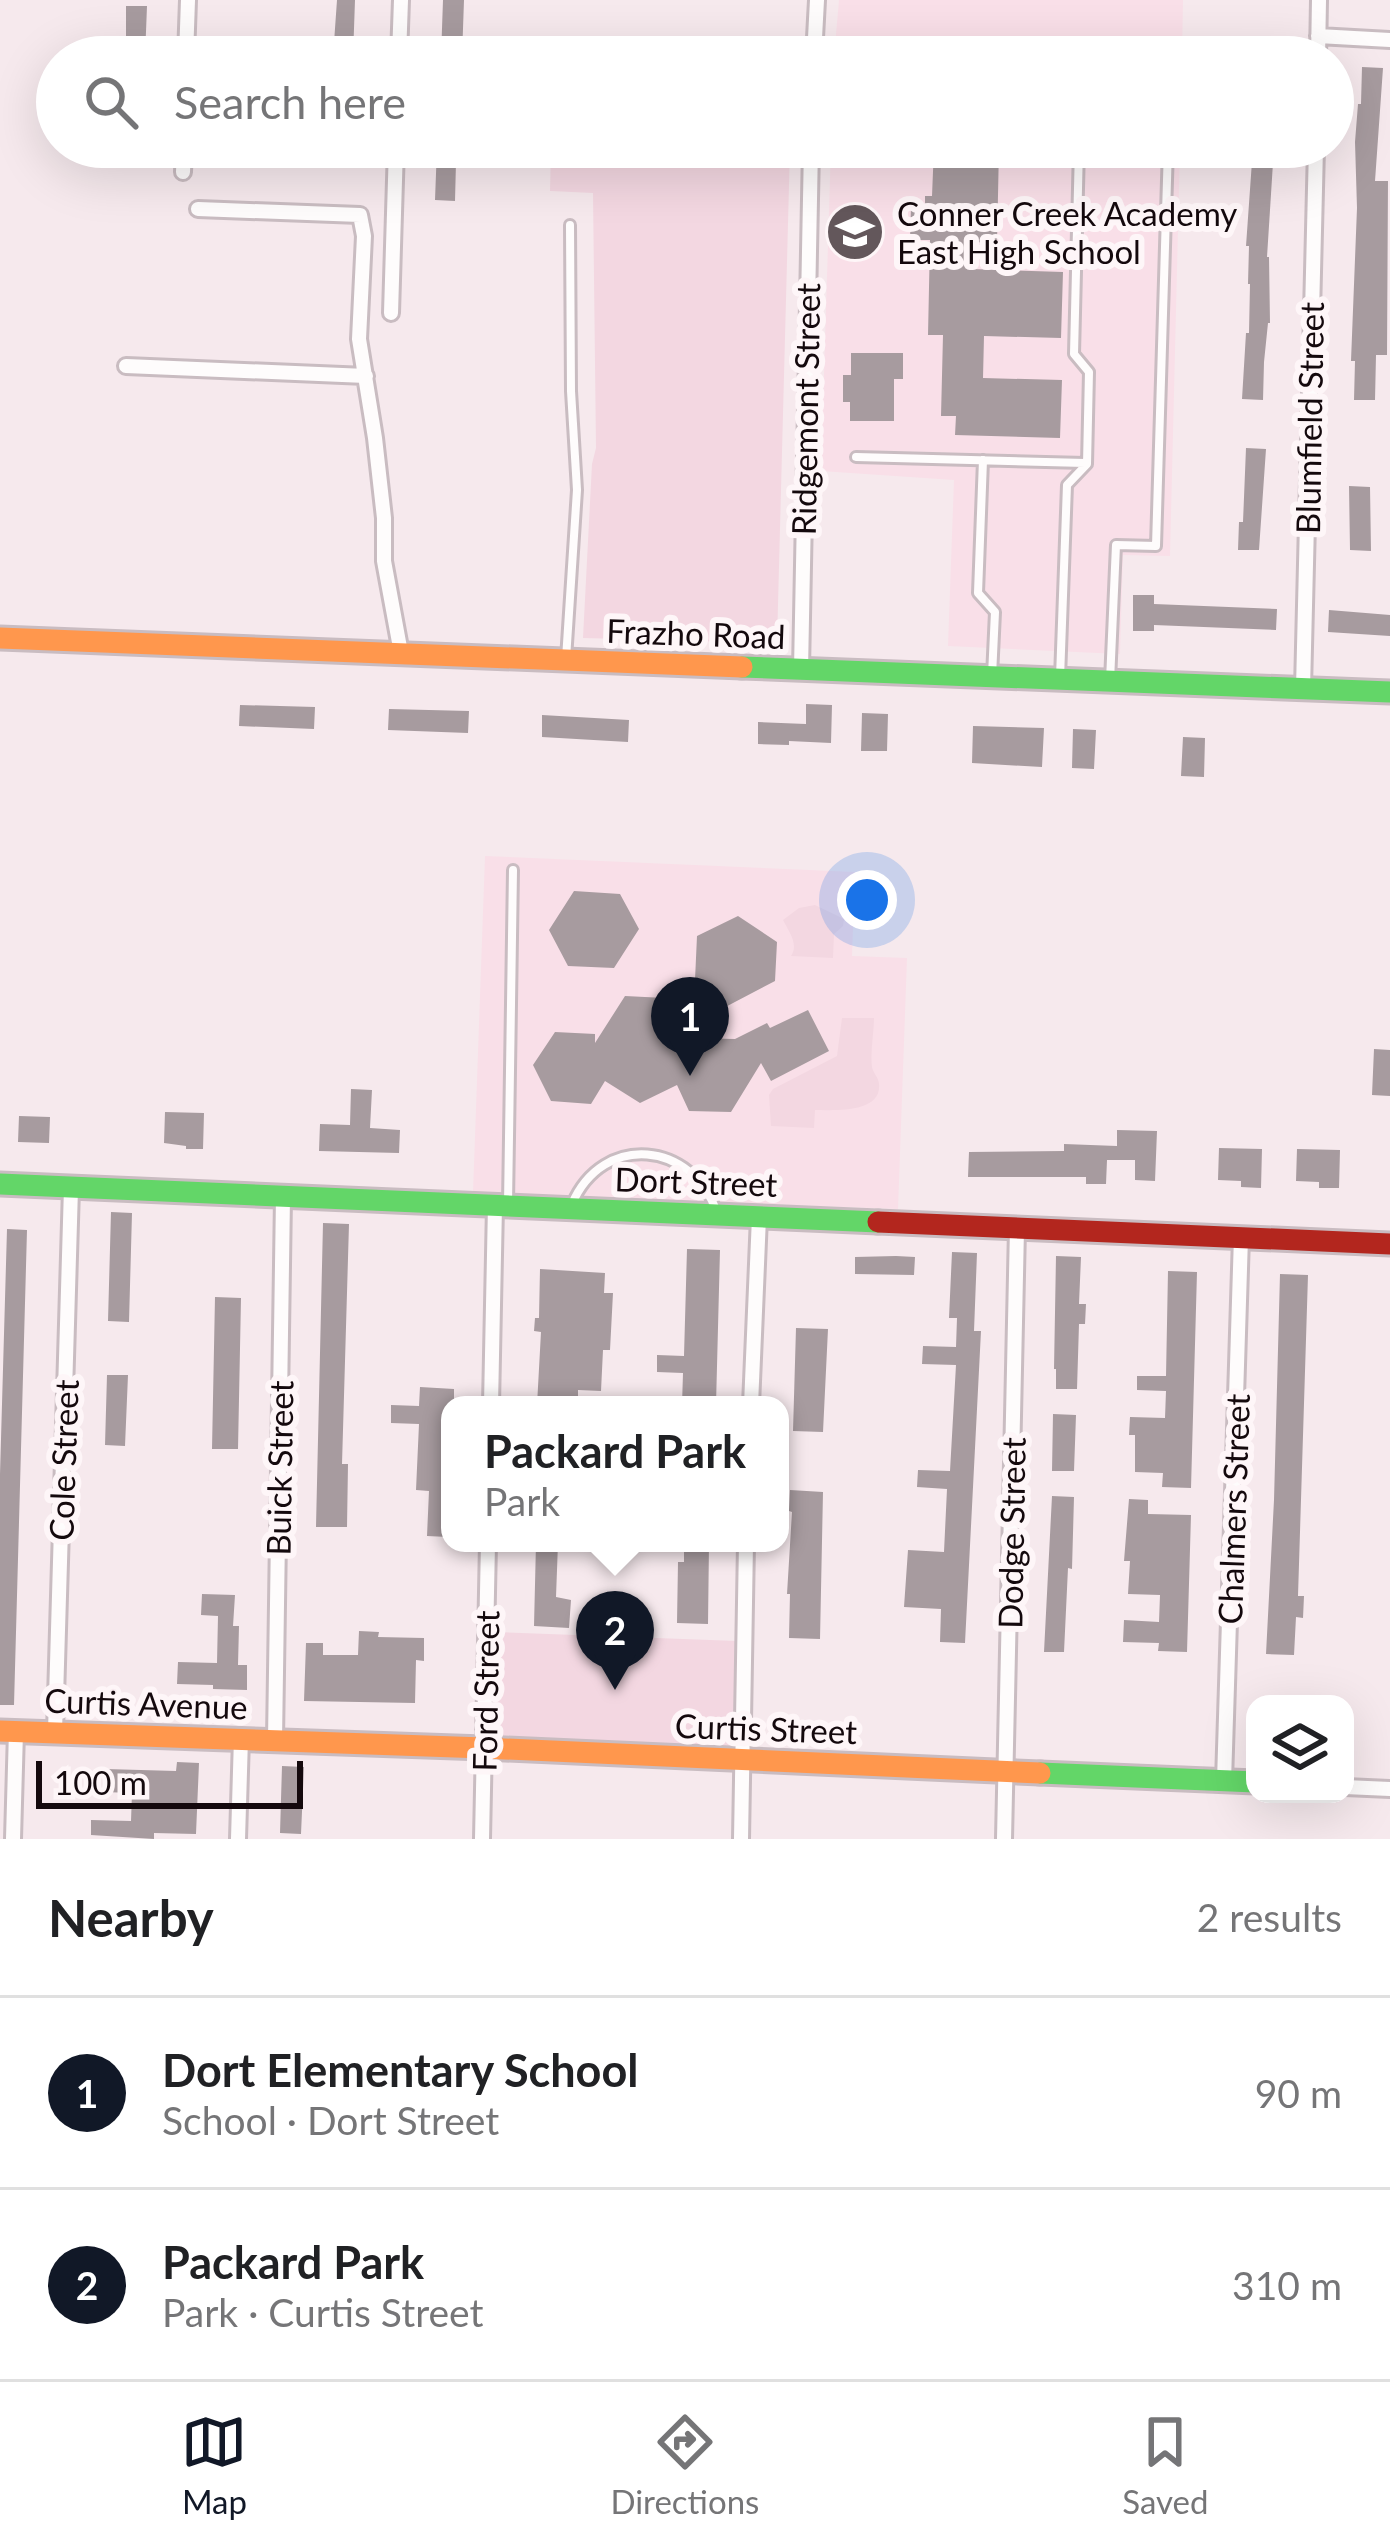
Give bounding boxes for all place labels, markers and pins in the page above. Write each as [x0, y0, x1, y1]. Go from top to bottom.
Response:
place label: Conner Creek Academy East High School [897, 193, 1237, 271]
school or university icon: Conner Creek Academy East High School [824, 201, 886, 263]
pin: 1 [651, 977, 729, 1076]
pin: 2 [576, 1591, 654, 1690]

